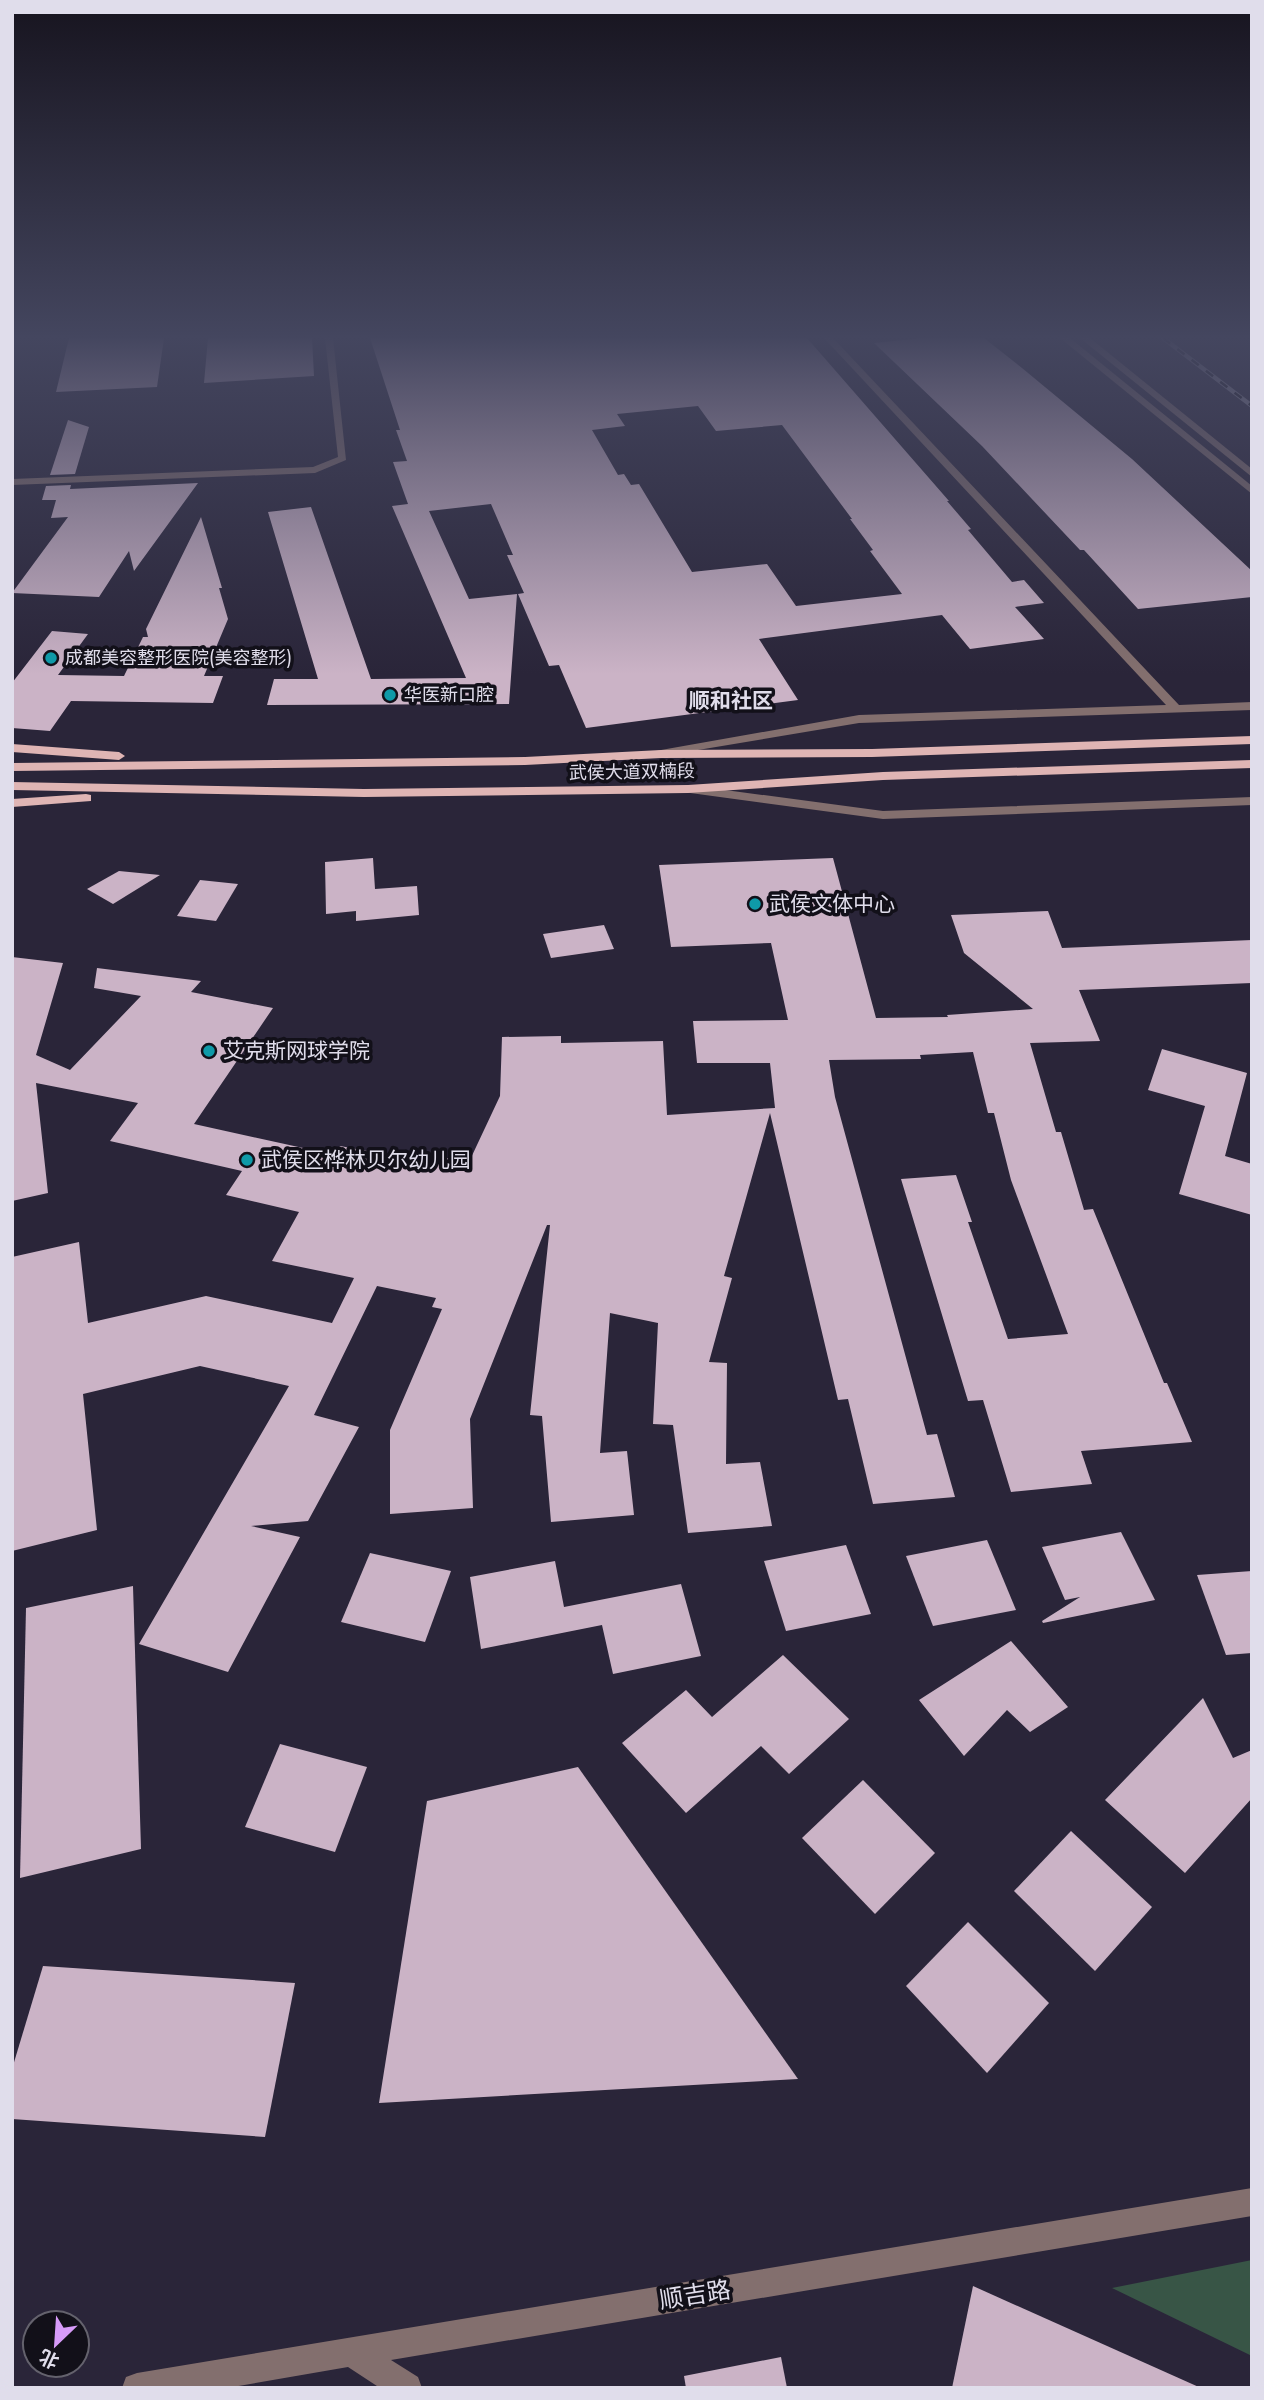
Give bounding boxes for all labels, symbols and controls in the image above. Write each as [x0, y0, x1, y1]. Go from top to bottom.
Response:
place label: 成都美容整形医院(美容整形) [65, 645, 292, 671]
marker: 成都美容整形医院(美容整形) [43, 650, 59, 666]
place label: 华医新口腔 [404, 682, 494, 708]
district label: 顺和社区 [689, 686, 773, 716]
marker: 华医新口腔 [382, 687, 398, 703]
street label: 武侯大道双楠段 [569, 758, 695, 786]
place label: 武侯文体中心 [769, 889, 895, 919]
marker: 武侯文体中心 [747, 896, 763, 912]
place label: 艾克斯网球学院 [223, 1036, 370, 1066]
marker: 艾克斯网球学院 [201, 1043, 217, 1059]
place label: 武侯区桦林贝尔幼儿园 [261, 1145, 471, 1175]
marker: 武侯区桦林贝尔幼儿园 [239, 1152, 255, 1168]
street label: 顺吉路 [657, 2272, 733, 2317]
north arrow [21, 2309, 91, 2379]
text: 北 [35, 2343, 63, 2375]

